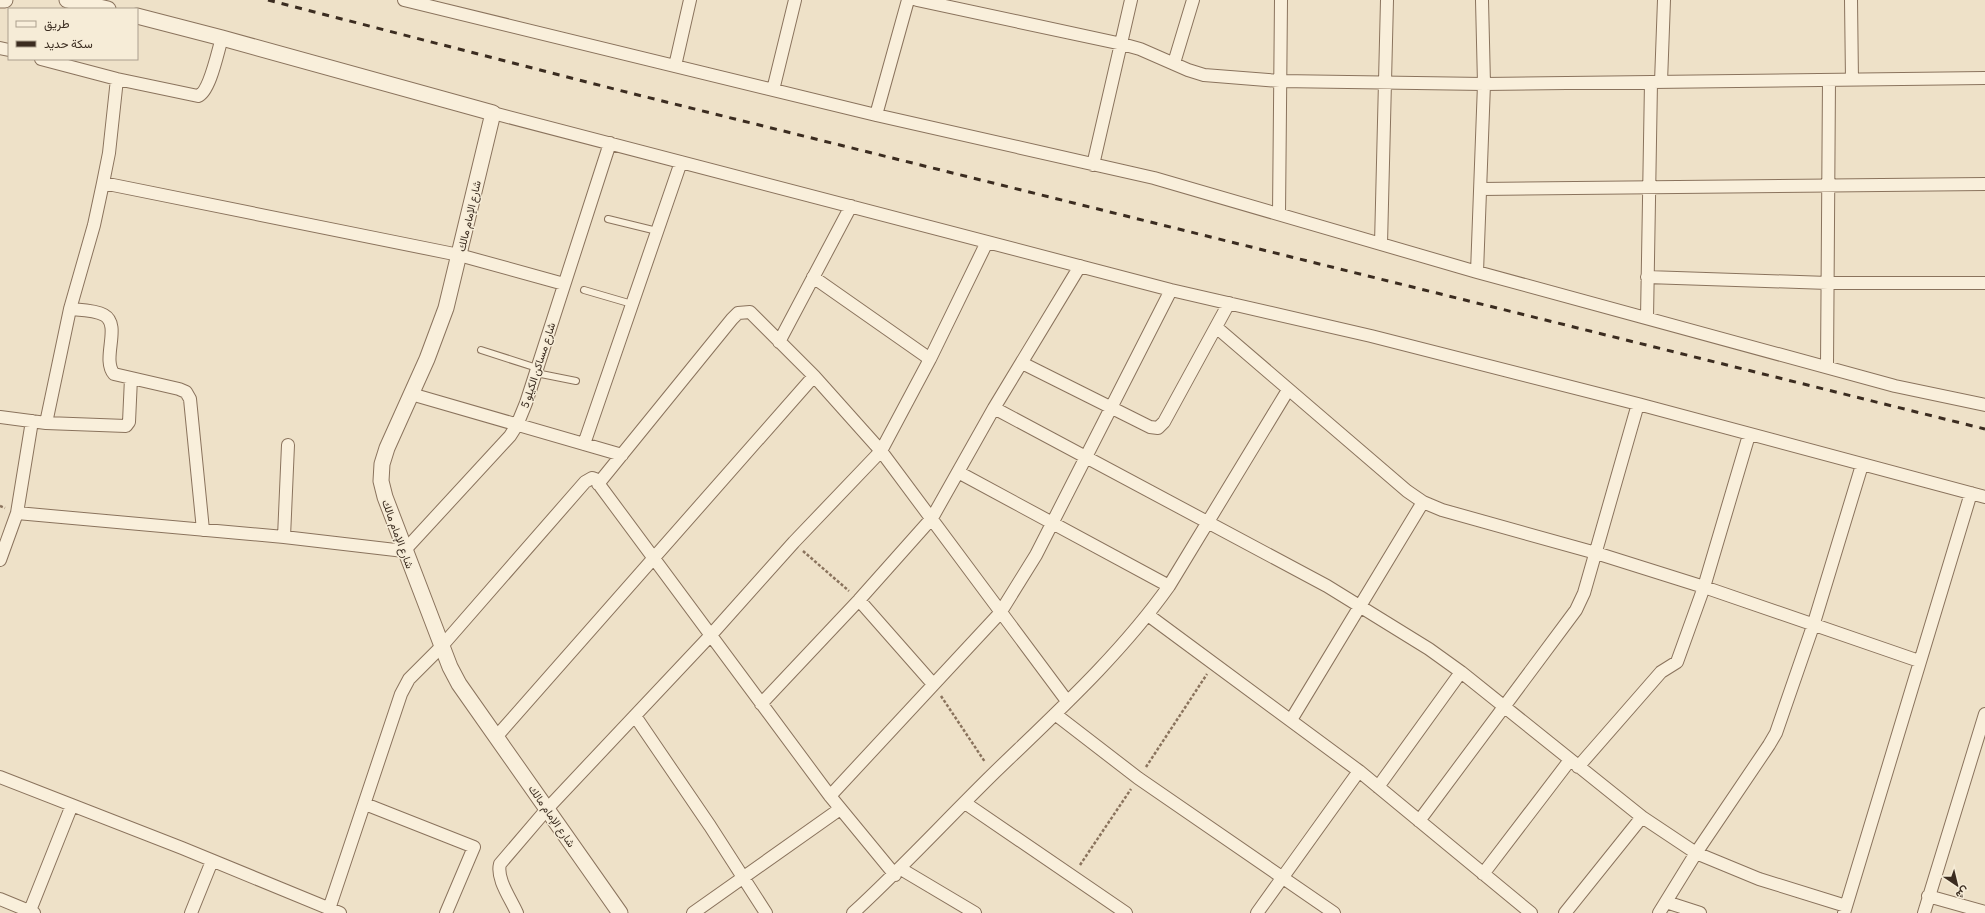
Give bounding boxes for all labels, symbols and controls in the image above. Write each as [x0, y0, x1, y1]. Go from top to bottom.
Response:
legend [8, 8, 138, 60]
text: طريق [44, 14, 70, 32]
text: سكة حديد [44, 34, 93, 52]
street label: شارع الإمام مالك [452, 178, 485, 253]
street label: شارع مساكن الكيلو 5 [516, 320, 559, 410]
street label: شارع الإمام مالك [378, 497, 419, 571]
street label: شارع الإمام مالك [525, 781, 580, 851]
north arrow [1937, 865, 1977, 905]
text: ش [1953, 884, 1973, 904]

